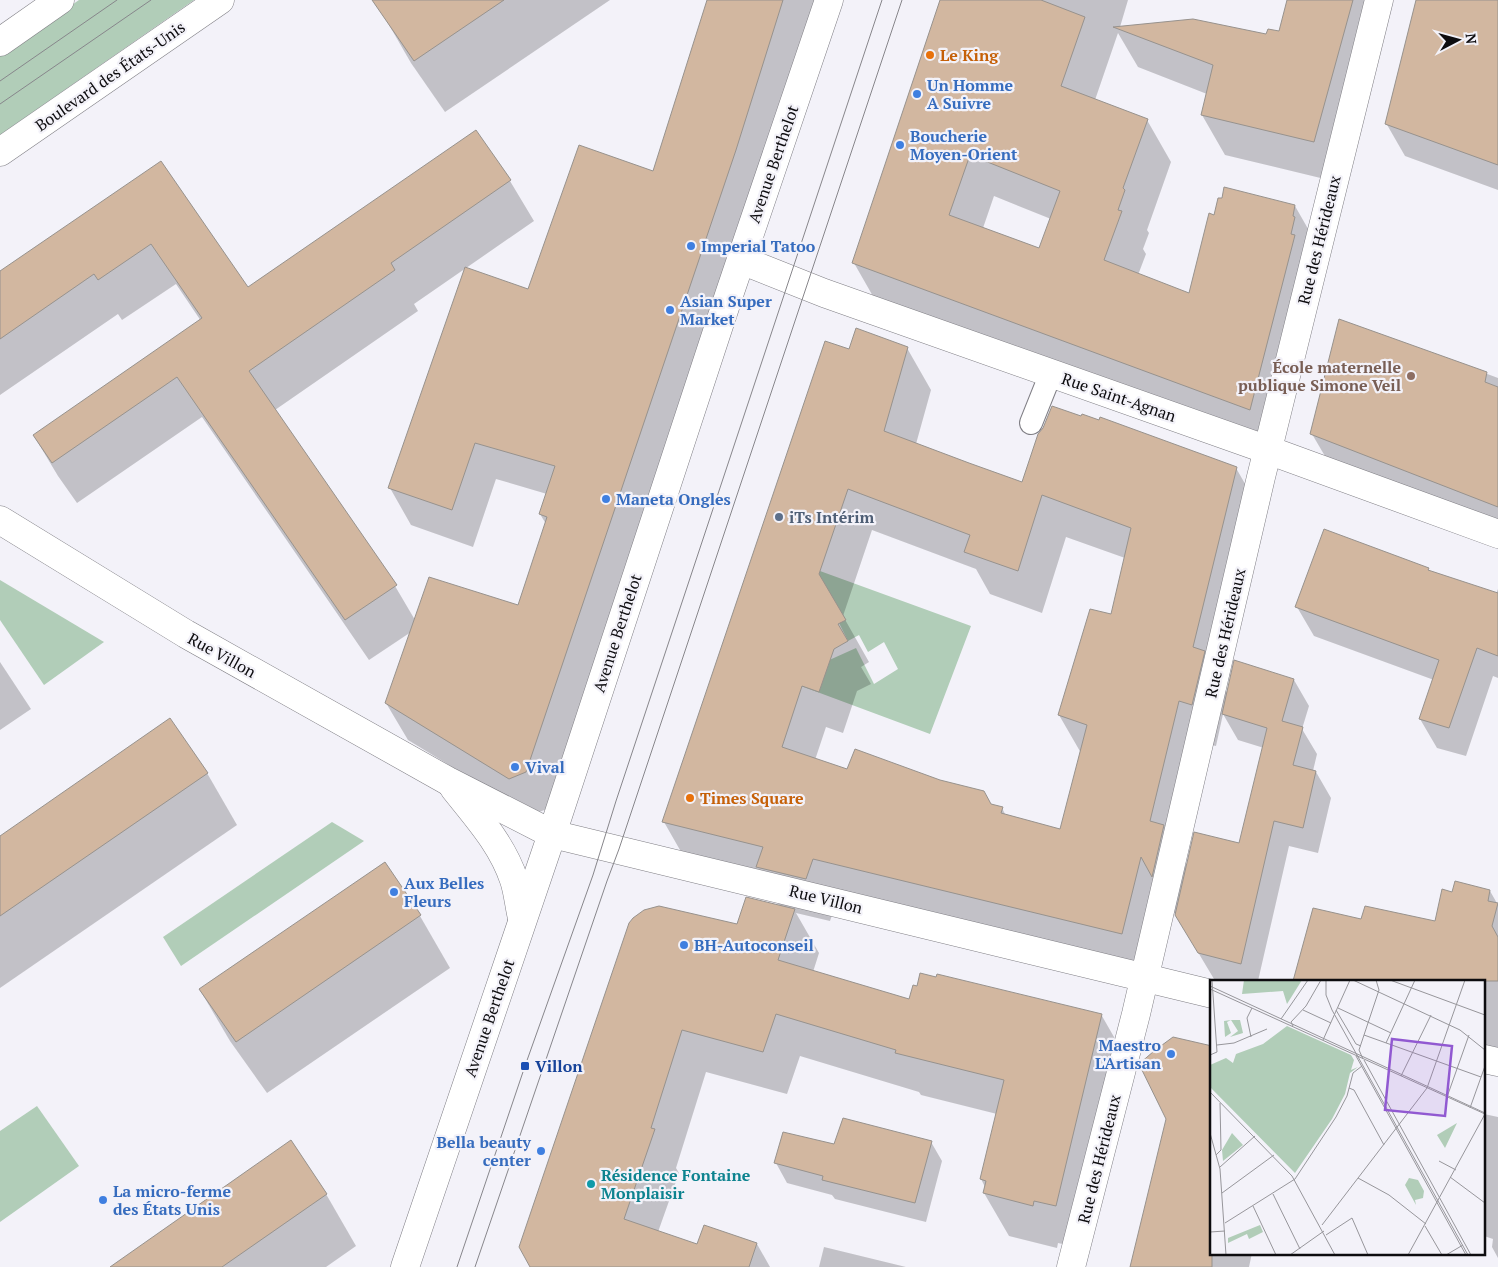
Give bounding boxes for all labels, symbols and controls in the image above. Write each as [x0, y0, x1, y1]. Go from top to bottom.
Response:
north arrow [1433, 15, 1483, 65]
street label: Boulevard des États-Unis [31, 16, 189, 136]
text: N [1461, 32, 1481, 45]
place label: Le King [940, 44, 999, 66]
marker: Le King [924, 49, 936, 61]
place label: Un Homme A Suivre [927, 74, 1013, 114]
marker: Un Homme A Suivre [911, 88, 923, 100]
street label: Avenue Berthelot [743, 102, 803, 226]
place label: Boucherie Moyen-Orient [910, 125, 1018, 165]
marker: Boucherie Moyen-Orient [894, 139, 906, 151]
street label: Rue des Hérideaux [1292, 173, 1346, 307]
place label: Imperial Tatoo [701, 235, 816, 257]
marker: Imperial Tatoo [685, 240, 697, 252]
place label: Asian Super Market [680, 290, 772, 330]
marker: Asian Super Market [664, 304, 676, 316]
place label: École maternelle publique Simone Veil [1238, 356, 1401, 396]
street label: Rue Saint-Agnan [1059, 367, 1180, 427]
marker: École maternelle publique Simone Veil [1405, 370, 1417, 382]
place label: Maneta Ongles [616, 488, 731, 510]
marker: Maneta Ongles [600, 493, 612, 505]
place label: iTs Intérim [789, 506, 874, 528]
marker: iTs Intérim [773, 511, 785, 523]
street label: Rue des Hérideaux [1199, 565, 1251, 700]
street label: Avenue Berthelot [588, 571, 647, 695]
street label: Rue Villon [184, 627, 260, 683]
place label: Vival [525, 756, 565, 778]
marker: Vival [509, 761, 521, 773]
place label: Times Square [700, 787, 804, 809]
marker: Times Square [684, 792, 696, 804]
place label: Aux Belles Fleurs [404, 872, 484, 912]
street label: Rue Villon [787, 879, 865, 919]
marker: Aux Belles Fleurs [388, 886, 400, 898]
place label: BH-Autoconseil [694, 934, 814, 956]
marker: BH-Autoconseil [678, 939, 690, 951]
street label: Avenue Berthelot [459, 956, 519, 1080]
inset map [1210, 980, 1486, 1254]
place label: Maestro L'Artisan [1095, 1034, 1162, 1074]
marker: Maestro L'Artisan [1165, 1048, 1177, 1060]
place label: Villon [535, 1055, 583, 1077]
marker: Villon [519, 1060, 531, 1072]
street label: Rue des Hérideaux [1072, 1092, 1126, 1226]
place label: Bella beauty center [437, 1131, 532, 1171]
marker: Bella beauty center [535, 1145, 547, 1157]
place label: Résidence Fontaine Monplaisir [601, 1164, 751, 1204]
marker: Résidence Fontaine Monplaisir [585, 1178, 597, 1190]
place label: La micro-ferme des États Unis [113, 1180, 231, 1220]
marker: La micro-ferme des États Unis [97, 1194, 109, 1206]

